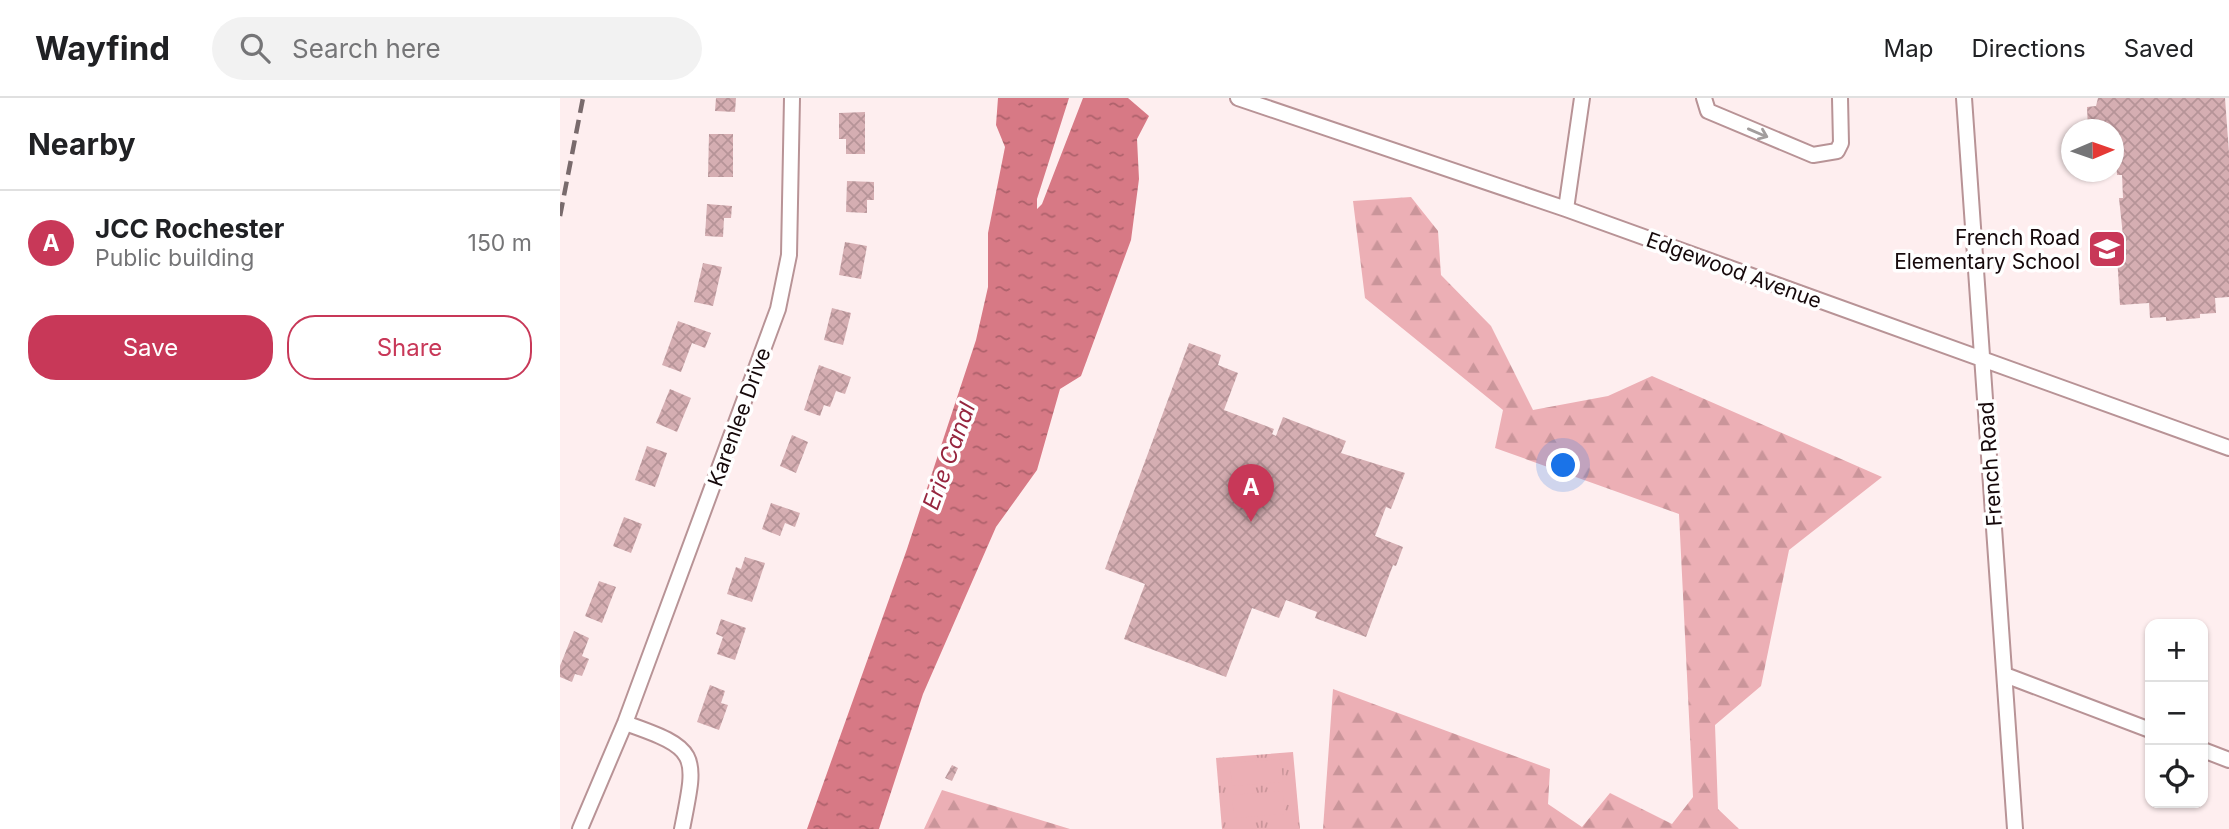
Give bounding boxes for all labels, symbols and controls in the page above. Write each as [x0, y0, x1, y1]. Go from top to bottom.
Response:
search box [212, 17, 702, 80]
text: Wayfind [35, 28, 170, 68]
icon: search [236, 29, 274, 67]
text: Search here [292, 33, 441, 64]
text: Map [1884, 34, 1933, 63]
text: Directions [1971, 34, 2086, 63]
text: Saved [2124, 34, 2194, 63]
north arrow [2061, 119, 2124, 182]
text: Nearby [28, 126, 136, 162]
one-way arrow [1747, 127, 1769, 140]
text: JCC Rochester [95, 213, 284, 244]
place label: French Road Elementary School [1894, 225, 2080, 274]
street label: Edgewood Avenue [1643, 227, 1825, 313]
school or university icon: French Road Elementary School [2086, 228, 2128, 270]
text: A [42, 229, 60, 257]
text: 150 m [468, 229, 532, 257]
text: Public building [95, 244, 254, 272]
button: Save [28, 315, 273, 380]
button: Share [287, 315, 532, 380]
street label: Karenlee Drive [702, 344, 776, 490]
water label: Erie Canal [917, 398, 982, 514]
street label: French Road [1973, 401, 2007, 527]
your location [1546, 448, 1580, 482]
pin: A [1228, 464, 1274, 522]
map controls [2145, 619, 2208, 808]
button: + [2145, 619, 2208, 682]
button: − [2145, 682, 2208, 745]
button: locate [2145, 745, 2208, 808]

